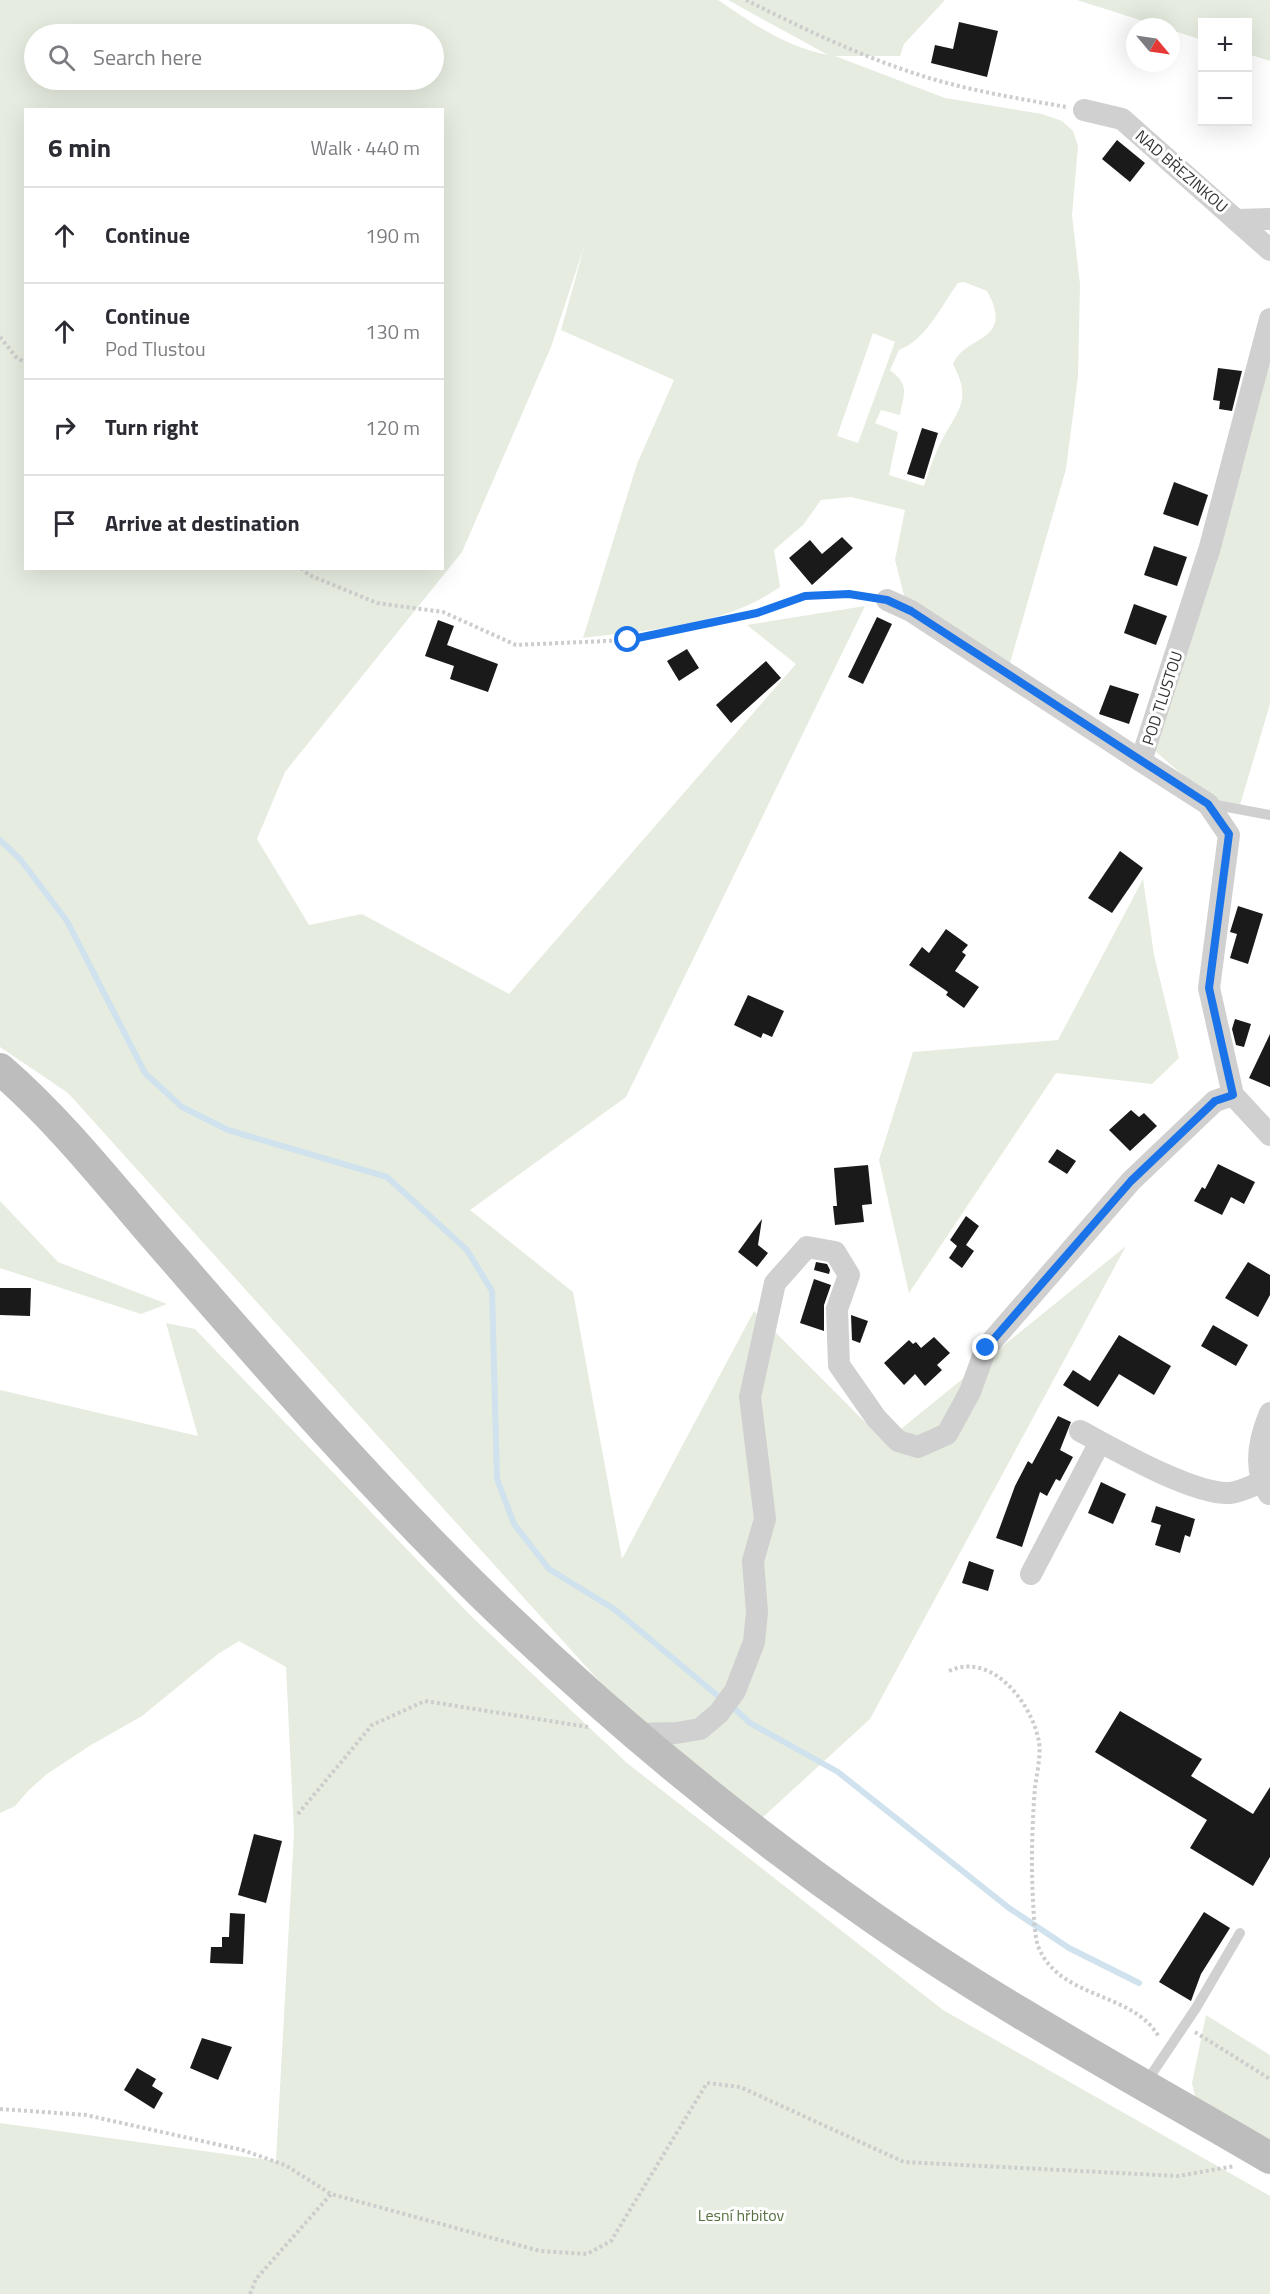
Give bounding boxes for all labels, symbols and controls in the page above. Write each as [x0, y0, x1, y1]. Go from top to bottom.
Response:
north arrow [1126, 18, 1180, 72]
map controls [1198, 18, 1252, 126]
button: + [1198, 18, 1252, 72]
search box [24, 24, 444, 90]
text: Search here [93, 40, 202, 74]
icon: search [45, 41, 78, 74]
button: − [1198, 72, 1252, 126]
street label: NAD BŘEZINKOU [1130, 124, 1234, 218]
text: 6 min [48, 128, 111, 167]
text: Walk · 440 m [311, 132, 420, 163]
text: Continue [105, 218, 190, 252]
icon: ahead [48, 219, 81, 252]
text: 190 m [365, 220, 420, 251]
text: Continue [105, 299, 190, 333]
icon: ahead [48, 315, 81, 348]
text: 130 m [365, 316, 420, 347]
text: Pod Tlustou [105, 333, 206, 364]
text: Turn right [105, 410, 199, 444]
icon: right [48, 411, 81, 444]
text: 120 m [365, 412, 420, 443]
text: Arrive at destination [105, 506, 300, 540]
icon: arrive [48, 507, 81, 540]
route start [614, 626, 640, 652]
street label: POD TLUSTOU [1135, 648, 1189, 748]
route end [972, 1334, 998, 1360]
park label: Lesní hřbitov [698, 2203, 784, 2227]

